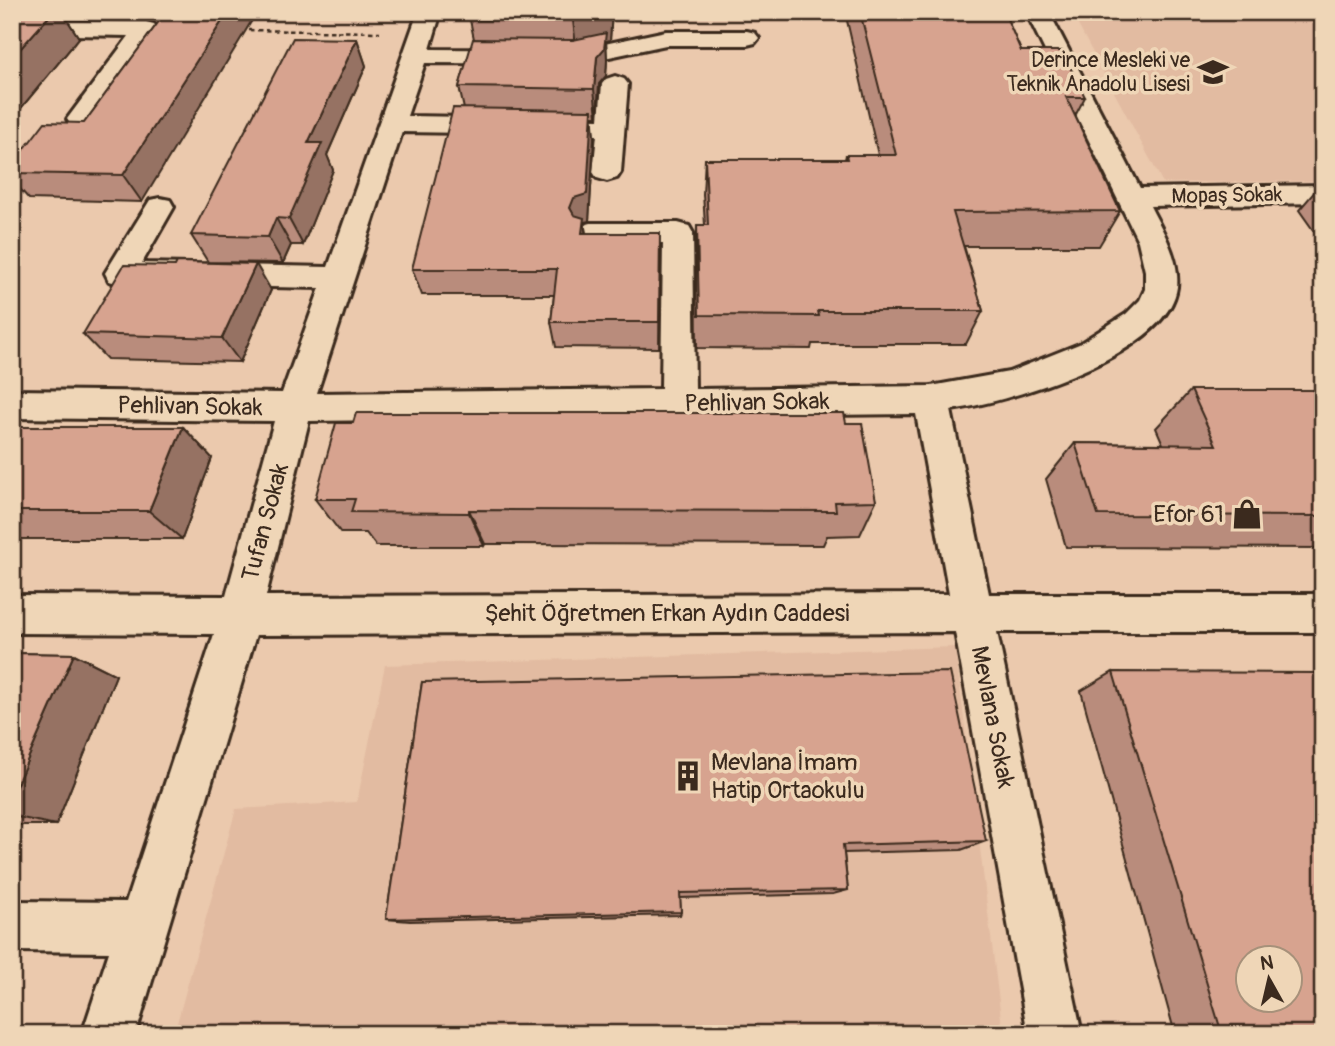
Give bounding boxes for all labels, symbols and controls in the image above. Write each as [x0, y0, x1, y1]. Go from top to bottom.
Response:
place label: Derince Mesleki ve Teknik Anadolu Lisesi [1007, 47, 1191, 98]
school or university icon: Derince Mesleki ve Teknik Anadolu Lisesi [1196, 55, 1230, 89]
street label: Mopaş Sokak [1171, 181, 1283, 210]
street label: Pehlivan Sokak [684, 387, 830, 418]
street label: Pehlivan Sokak [117, 391, 263, 422]
street label: Tufan Sokak [236, 460, 295, 584]
shop icon: Efor 61 [1230, 497, 1264, 531]
place label: Efor 61 [1153, 500, 1224, 529]
street label: Şehit Öğretmen Erkan Aydın Caddesi [484, 599, 850, 628]
street label: Mevlana Sokak [965, 644, 1020, 791]
place label: Mevlana İmam Hatip Ortaokulu [711, 748, 865, 805]
building icon: Mevlana İmam Hatip Ortaokulu [671, 759, 705, 793]
north arrow [1234, 944, 1304, 1014]
text: N [1259, 950, 1275, 976]

